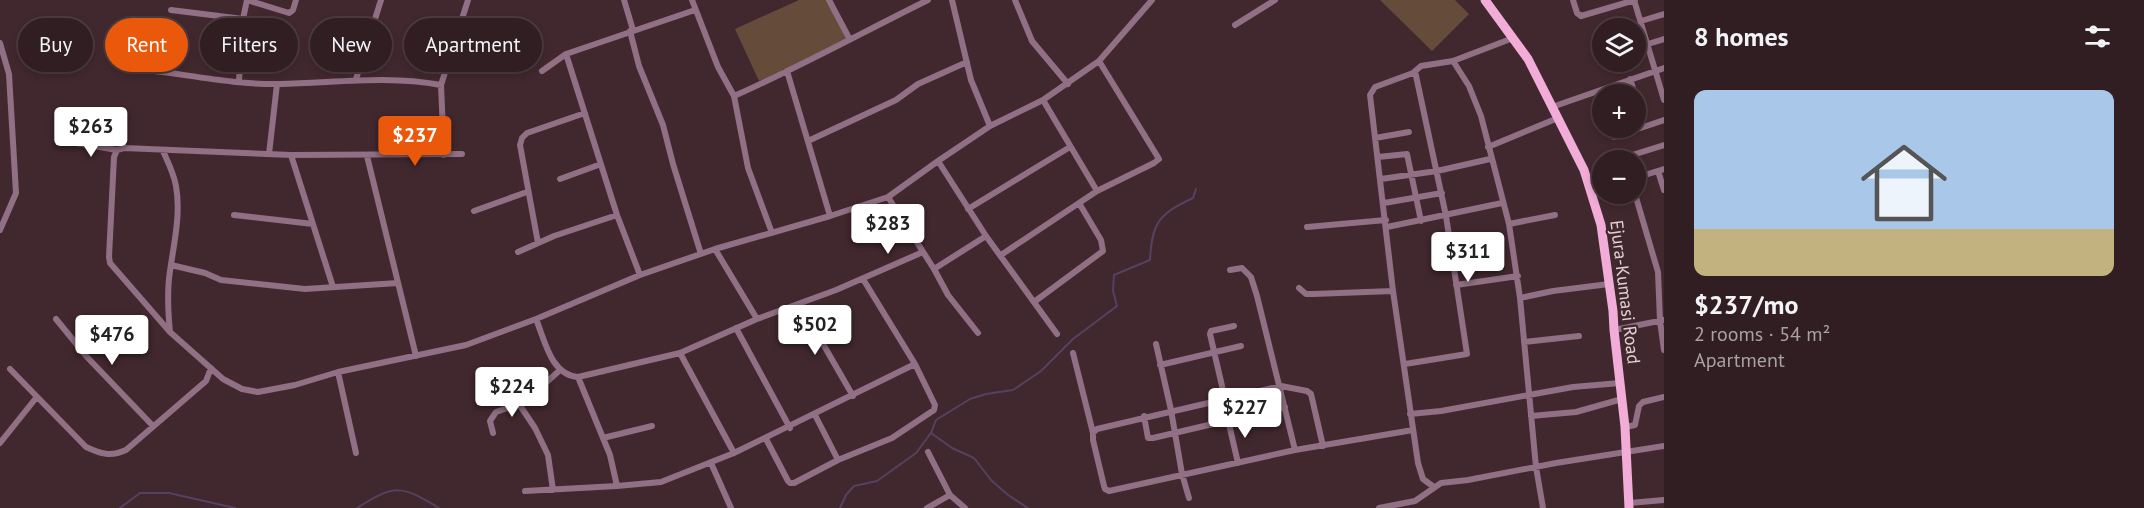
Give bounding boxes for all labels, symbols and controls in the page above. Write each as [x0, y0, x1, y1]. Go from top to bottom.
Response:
chip: Buy [18, 18, 93, 72]
chip: Rent [105, 18, 188, 72]
chip: Filters [200, 18, 298, 72]
chip: New [310, 18, 392, 72]
chip: Apartment [404, 18, 542, 72]
map controls [1592, 18, 1646, 204]
button: layers [1592, 18, 1646, 72]
text: 8 homes [1694, 20, 1789, 53]
icon: filters [2081, 20, 2114, 53]
button: + [1592, 84, 1646, 138]
pin: $263 [55, 107, 127, 158]
text: $263 [68, 113, 114, 139]
pin: $237 [379, 116, 451, 167]
text: $237 [392, 122, 438, 148]
icon: home [1850, 129, 1958, 237]
button: − [1592, 150, 1646, 204]
pin: $283 [852, 204, 924, 255]
text: $283 [865, 210, 911, 236]
street label: Ejura-Kumasi Road [1605, 219, 1646, 365]
pin: $311 [1432, 232, 1504, 283]
text: $311 [1445, 238, 1491, 264]
text: $237/mo [1694, 288, 1798, 321]
pin: $502 [779, 305, 851, 356]
text: $502 [792, 311, 838, 337]
pin: $476 [76, 315, 148, 366]
text: $476 [89, 321, 135, 347]
text: 2 rooms · 54 m² [1694, 321, 1830, 347]
text: Apartment [1694, 347, 1785, 373]
pin: $224 [476, 367, 548, 418]
text: $224 [489, 373, 535, 399]
pin: $227 [1209, 388, 1281, 439]
text: $227 [1222, 394, 1268, 420]

